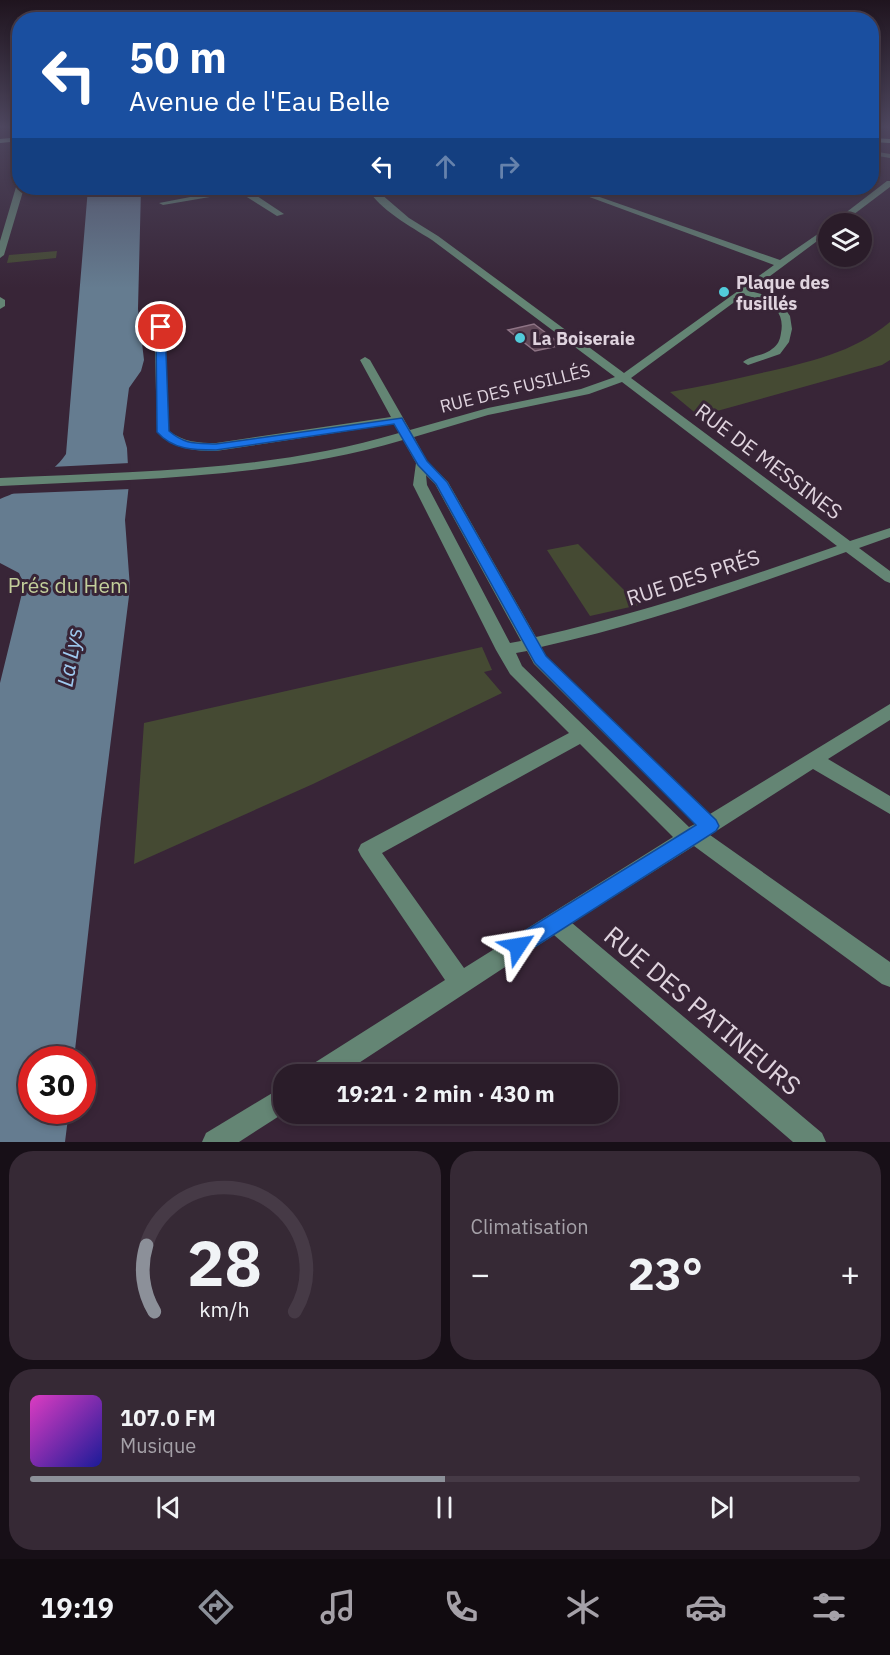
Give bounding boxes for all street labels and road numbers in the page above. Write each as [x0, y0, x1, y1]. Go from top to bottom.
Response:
street label: RUE DES FUSILLÉS [437, 358, 593, 418]
street label: RUE DE MESSINES [690, 397, 848, 525]
street label: RUE DES PRÉS [623, 542, 763, 612]
street label: RUE DES PATINEURS [598, 918, 808, 1102]

